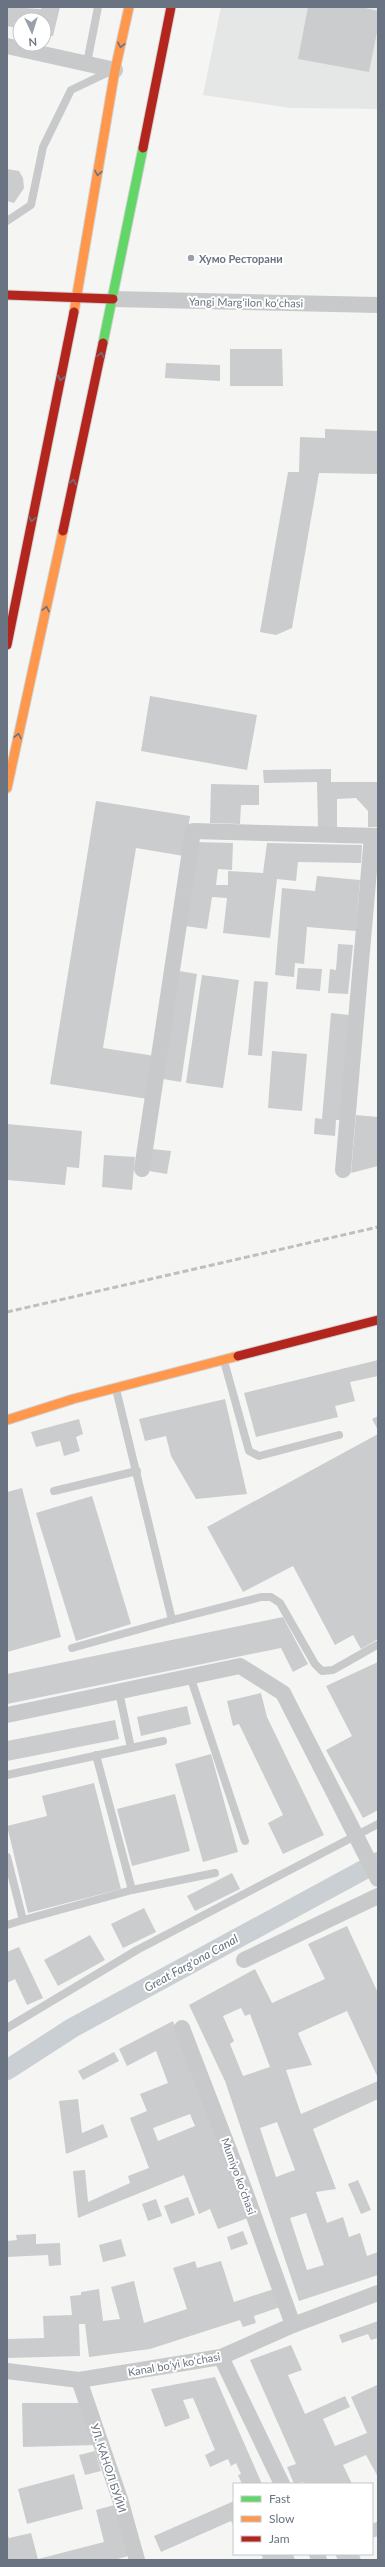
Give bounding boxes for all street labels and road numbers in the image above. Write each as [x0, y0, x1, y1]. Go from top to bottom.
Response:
street label: Yangi Margʻilon koʻchasi [189, 295, 304, 310]
street label: Mumiyo koʻchasi [219, 2136, 259, 2216]
street label: Kanal boʻyi koʻchasi [127, 2349, 222, 2379]
street label: УЛ. КАНОЛ БУЙИ [88, 2422, 130, 2514]

